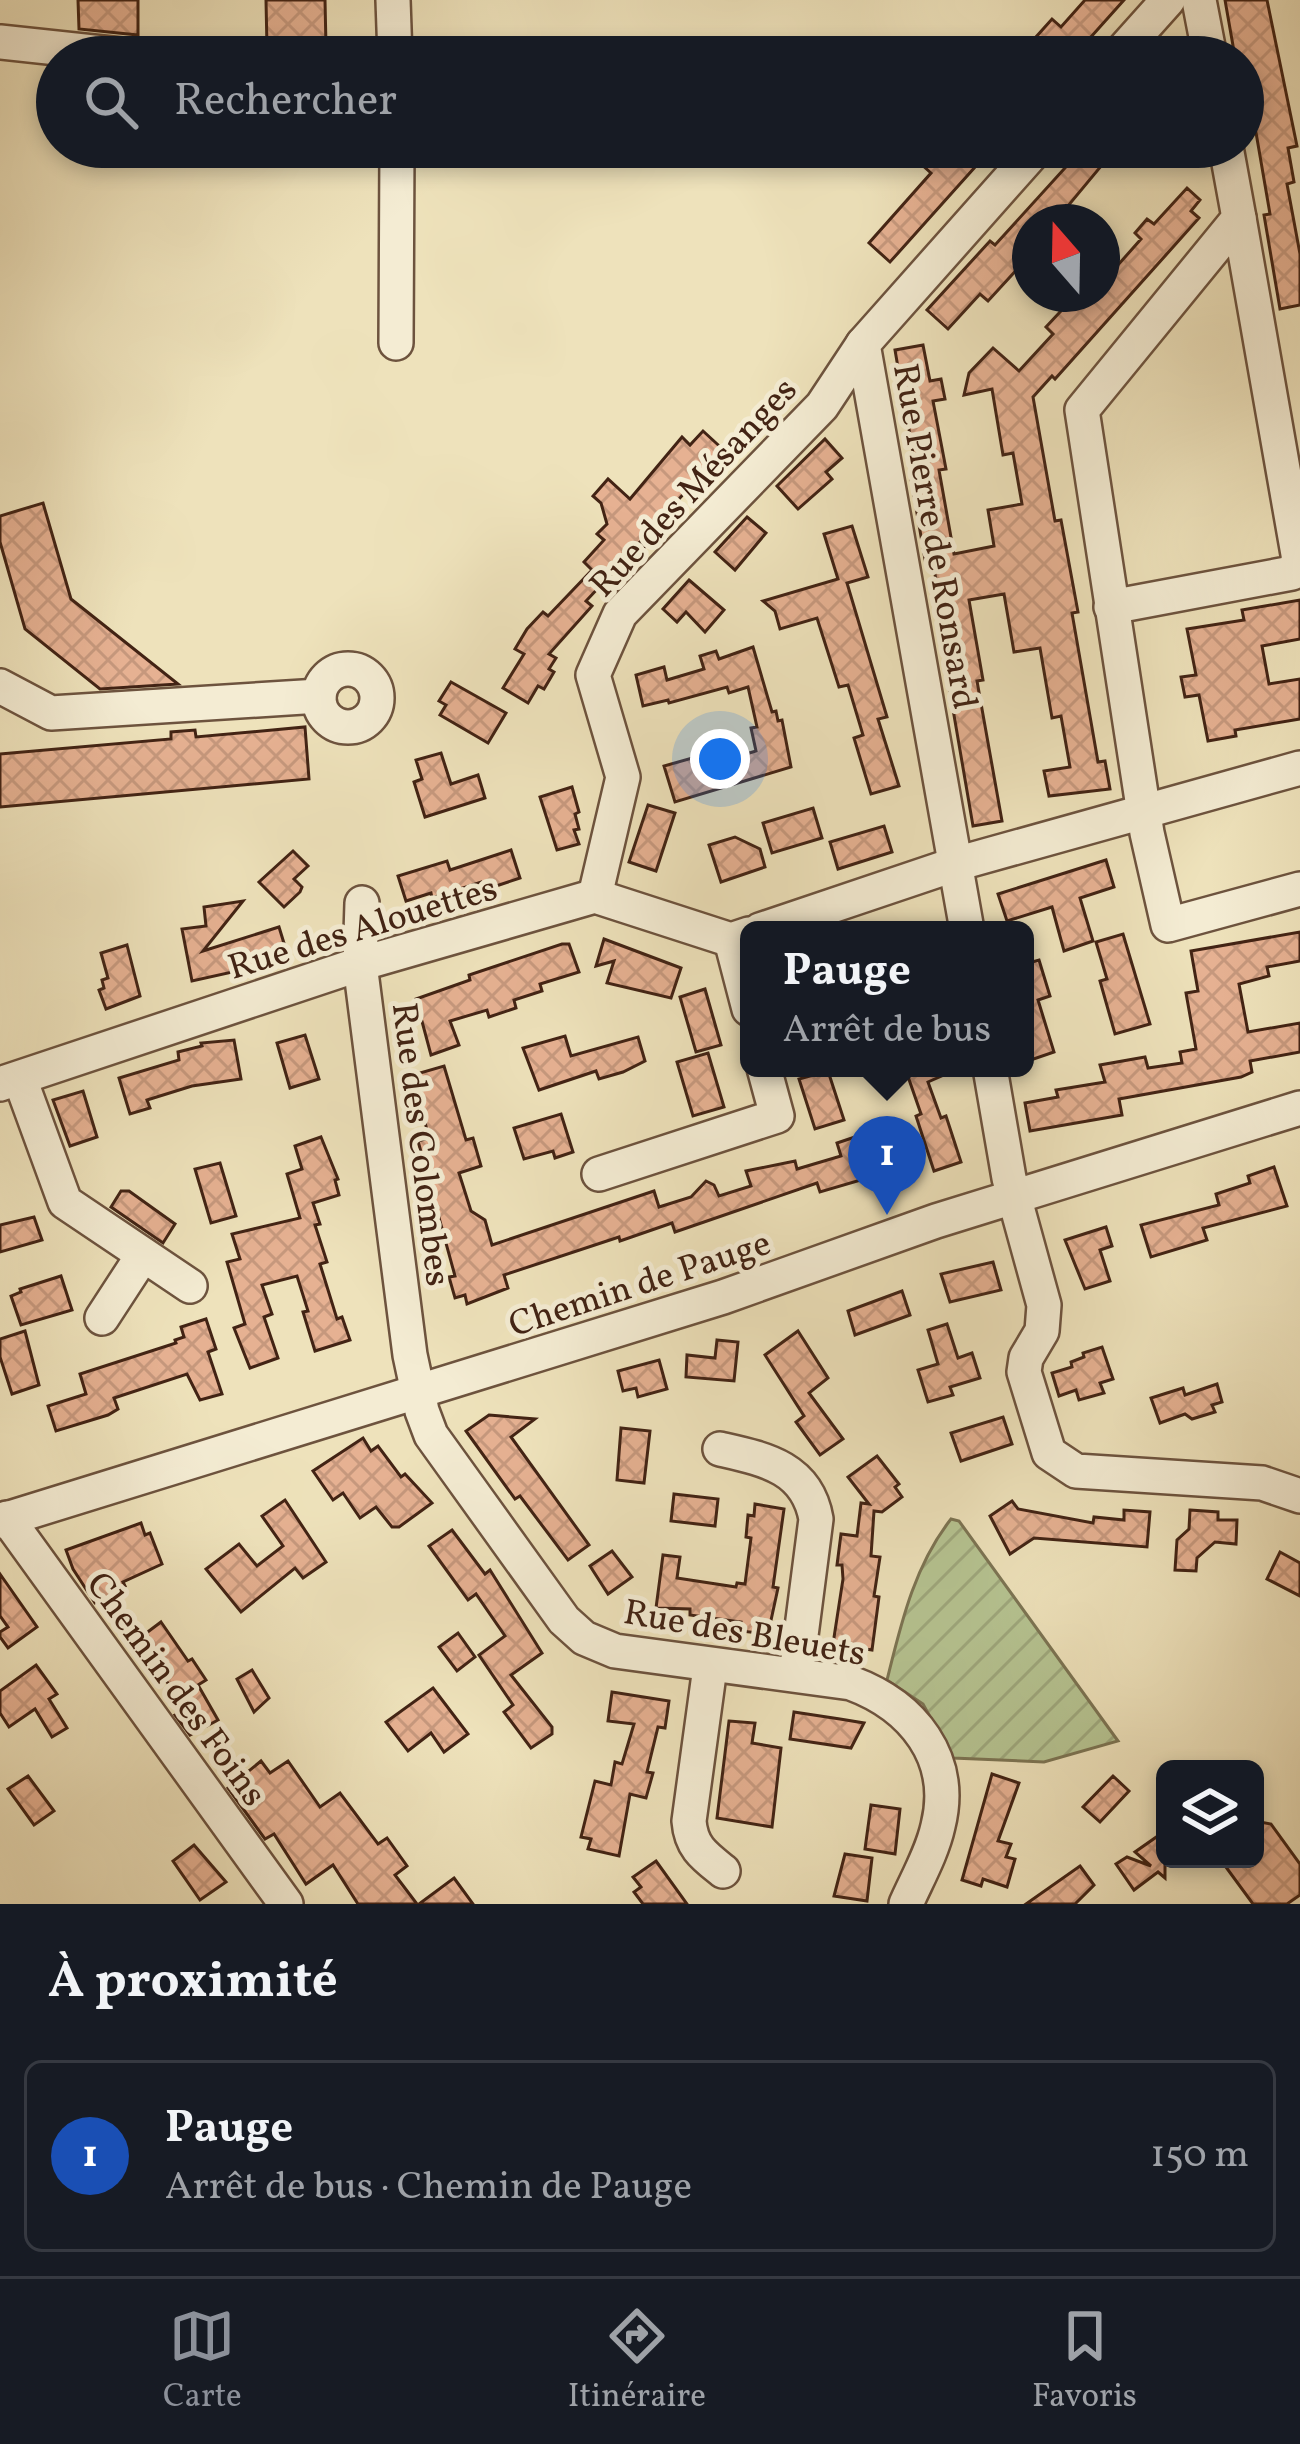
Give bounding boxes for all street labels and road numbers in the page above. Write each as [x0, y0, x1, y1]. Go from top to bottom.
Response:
street label: Rue Pierre de Ronsard [878, 360, 988, 714]
street label: Rue des Mésanges [580, 368, 810, 610]
street label: Rue des Alouettes [223, 865, 504, 994]
street label: Rue des Colombes [377, 1000, 461, 1289]
street label: Chemin de Pauge [503, 1220, 778, 1352]
street label: Chemin des Foins [73, 1563, 277, 1818]
street label: Rue des Bleuets [619, 1589, 869, 1681]

